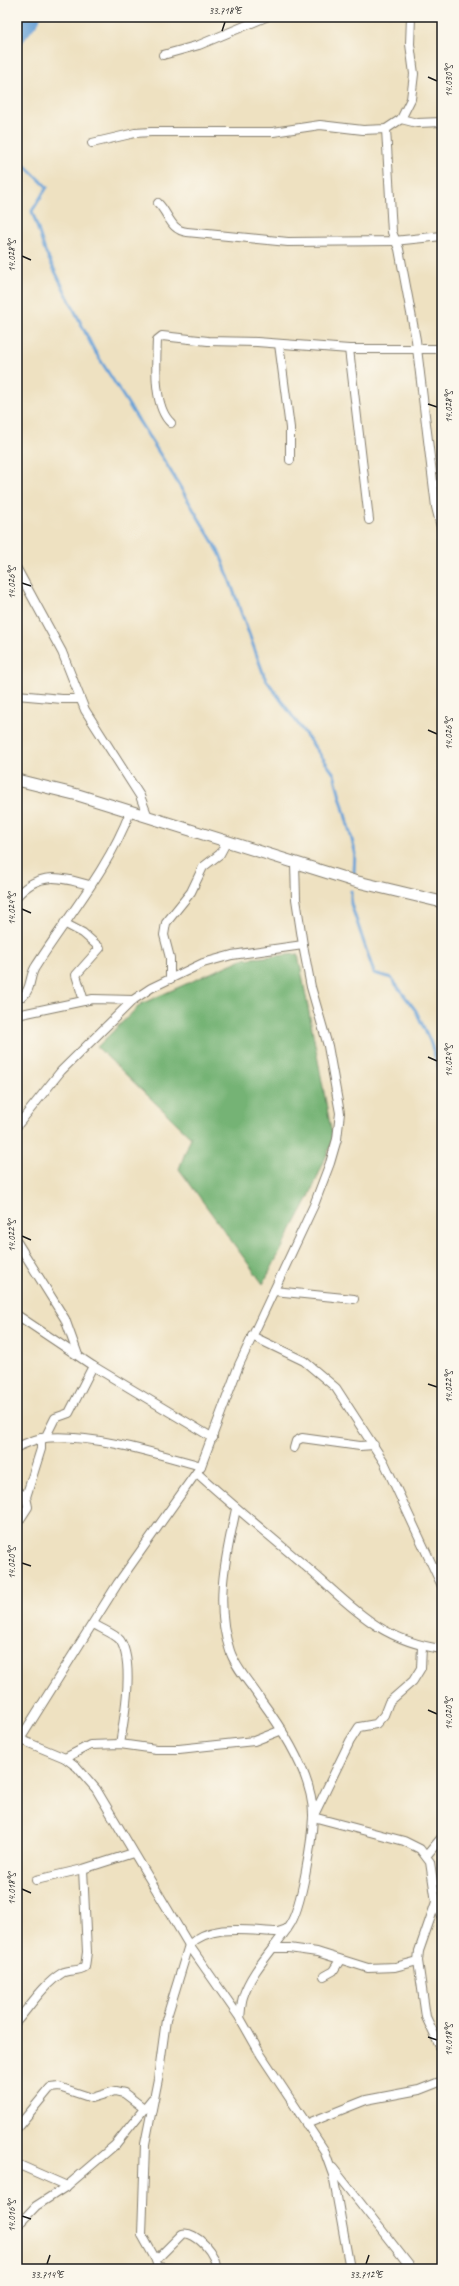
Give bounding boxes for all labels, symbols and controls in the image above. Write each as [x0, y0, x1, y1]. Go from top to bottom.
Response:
text: 33.718°E [209, 4, 243, 17]
text: 14.030°S [442, 63, 455, 97]
text: 14.028°S [5, 238, 18, 272]
text: 14.028°S [442, 389, 455, 423]
text: 14.026°S [5, 565, 18, 599]
text: 14.026°S [442, 716, 455, 750]
text: 14.024°S [5, 891, 18, 925]
text: 14.024°S [442, 1043, 455, 1077]
text: 14.022°S [5, 1218, 18, 1252]
text: 14.022°S [442, 1369, 455, 1403]
text: 14.020°S [5, 1545, 18, 1579]
text: 14.020°S [442, 1696, 455, 1730]
text: 14.018°S [5, 1871, 18, 1905]
text: 14.018°S [442, 2022, 455, 2056]
text: 14.016°S [5, 2198, 18, 2232]
text: 33.714°E [31, 2268, 65, 2281]
text: 33.712°E [350, 2268, 384, 2281]

